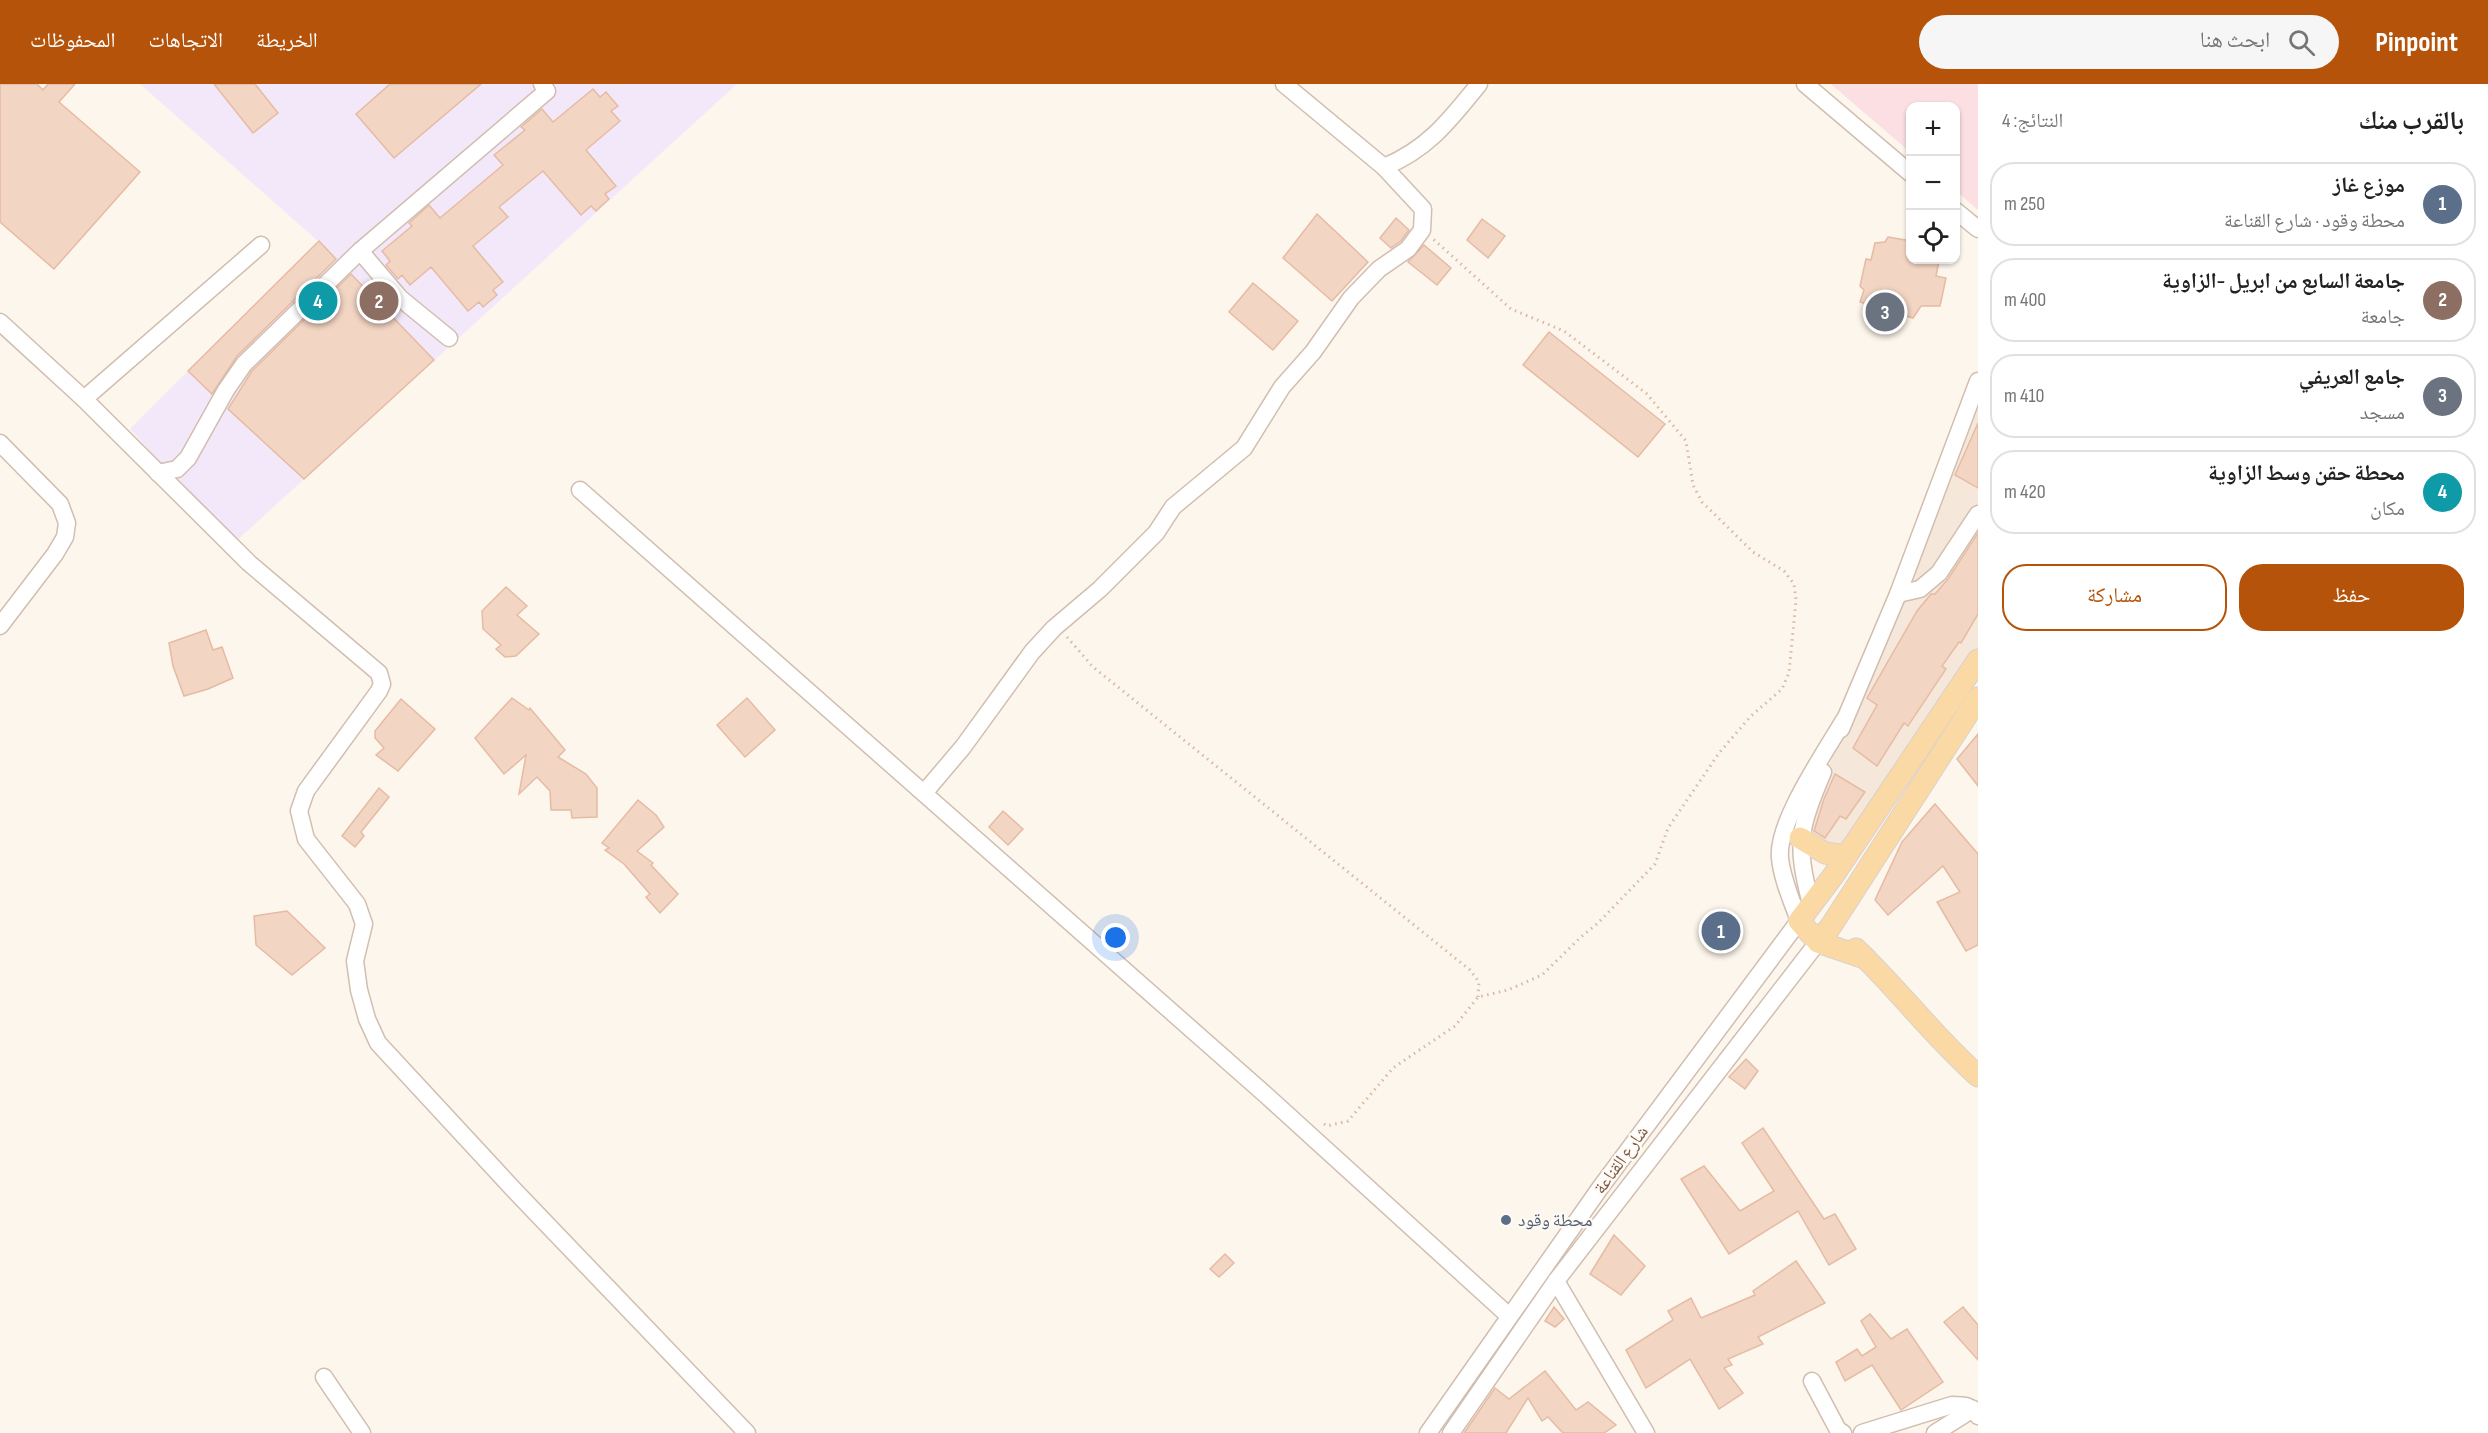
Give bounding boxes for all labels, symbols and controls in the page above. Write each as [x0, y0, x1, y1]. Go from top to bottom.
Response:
search box [1919, 15, 2339, 69]
icon: search [2285, 26, 2318, 59]
text: Pinpoint [2375, 26, 2458, 59]
text: ابحث هنا [2200, 27, 2270, 54]
text: المحفوظات [30, 28, 115, 53]
text: الاتجاهات [148, 28, 223, 53]
text: الخريطة [256, 28, 318, 53]
map controls [1906, 102, 1960, 264]
button: + [1906, 102, 1960, 156]
text: بالقرب منك [2358, 106, 2464, 137]
text: النتائج: 4 [2002, 109, 2063, 133]
button: − [1906, 156, 1960, 210]
text: موزع غاز [2333, 172, 2405, 199]
text: 250 m [2004, 192, 2045, 216]
text: 1 [2439, 192, 2446, 216]
text: محطة وقود · شارع القناعة [2224, 209, 2405, 233]
button: locate [1906, 210, 1960, 264]
text: جامعة السابع من ابريل -الزاوية [2162, 268, 2405, 295]
pin: 4 [298, 278, 338, 324]
pin: 2 [360, 278, 398, 324]
text: 400 m [2004, 288, 2046, 312]
text: 2 [2438, 288, 2447, 312]
pin: 3 [1866, 290, 1904, 334]
text: جامعة [2361, 305, 2405, 329]
text: جامع العريفي [2299, 364, 2405, 391]
text: 410 m [2004, 384, 2044, 408]
text: 3 [2438, 384, 2447, 408]
text: مسجد [2360, 401, 2405, 425]
text: محطة حقن وسط الزاوية [2208, 460, 2405, 487]
text: 420 m [2004, 480, 2046, 504]
text: 4 [2438, 480, 2447, 504]
text: مكان [2370, 497, 2405, 521]
button: مشاركة [2002, 564, 2227, 631]
button: حفظ [2239, 564, 2464, 631]
pin: 1 [1702, 908, 1740, 954]
your location [1101, 923, 1130, 952]
street label: شارع القناعة [1589, 1122, 1653, 1198]
place label: محطة وقود [1518, 1210, 1592, 1231]
marker: محطة وقود [1499, 1213, 1513, 1227]

